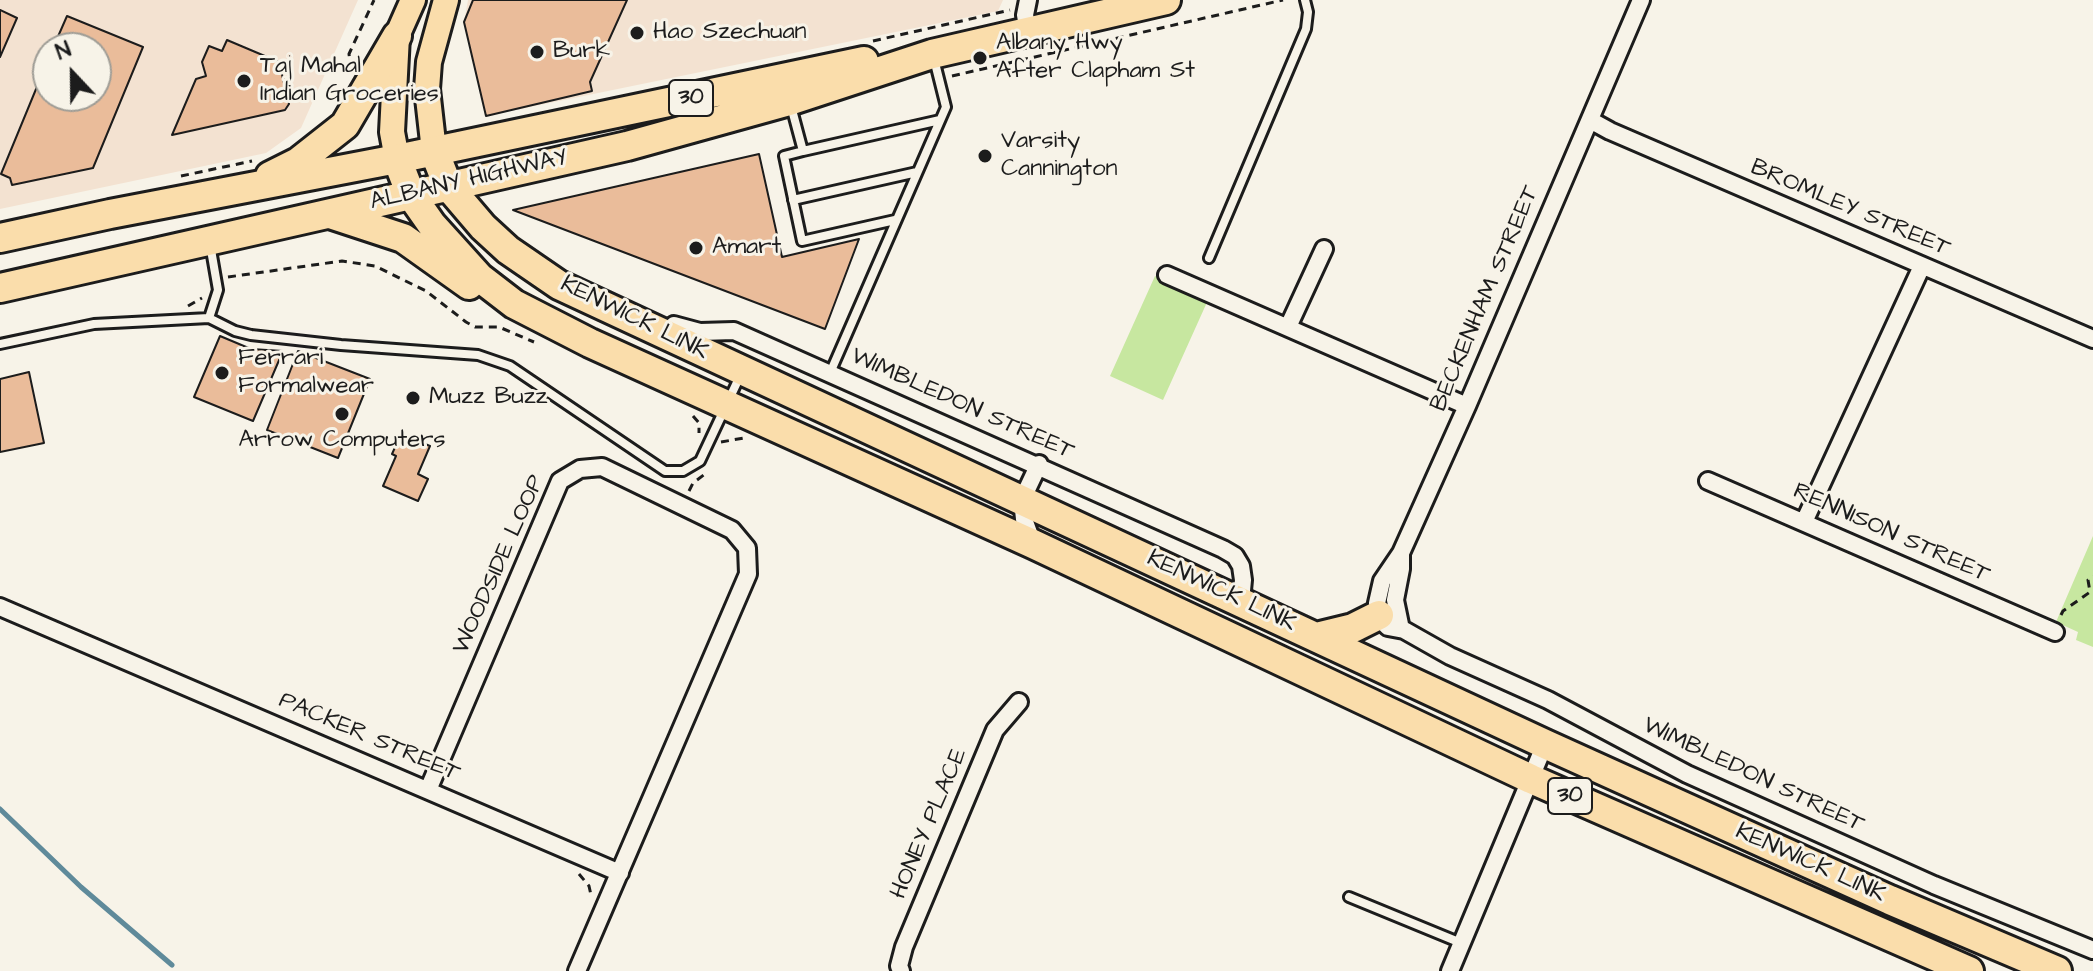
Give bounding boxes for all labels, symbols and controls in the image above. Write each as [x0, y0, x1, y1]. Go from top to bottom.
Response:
place label: Hao Szechuan [653, 19, 807, 47]
marker: Hao Szechuan [628, 24, 646, 42]
place label: Albany Hwy After Clapham St [996, 30, 1195, 86]
north arrow [32, 32, 112, 112]
text: N [51, 34, 76, 68]
place label: Burk [553, 38, 610, 66]
marker: Burk [528, 43, 546, 61]
marker: Albany Hwy After Clapham St [971, 49, 989, 67]
place label: Taj Mahal Indian Groceries [260, 53, 439, 109]
marker: Taj Mahal Indian Groceries [235, 72, 253, 90]
road number: 30 [669, 80, 713, 116]
place label: Varsity Cannington [1001, 128, 1117, 184]
street label: ALBANY HIGHWAY [367, 144, 571, 218]
marker: Varsity Cannington [976, 147, 994, 165]
street label: BROMLEY STREET [1746, 154, 1954, 264]
street label: BECKENHAM STREET [1425, 182, 1547, 416]
place label: Amart [712, 234, 781, 262]
marker: Amart [687, 239, 705, 257]
street label: KENWICK LINK [555, 271, 713, 367]
street label: WIMBLEDON STREET [846, 343, 1078, 467]
place label: Ferrari Formalwear [238, 345, 374, 401]
marker: Ferrari Formalwear [213, 364, 231, 382]
place label: Muzz Buzz [429, 384, 547, 412]
marker: Muzz Buzz [404, 389, 422, 407]
marker: Arrow Computers [333, 405, 351, 423]
place label: Arrow Computers [238, 427, 446, 455]
street label: WOODSIDE LOOP [448, 471, 552, 659]
street label: RENNISON STREET [1788, 478, 1994, 590]
street label: KENWICK LINK [1142, 545, 1300, 639]
street label: PACKER STREET [274, 687, 464, 789]
street label: WIMBLEDON STREET [1638, 712, 1868, 840]
street label: HONEY PLACE [885, 744, 975, 904]
road number: 30 [1548, 778, 1592, 814]
street label: KENWICK LINK [1731, 818, 1889, 910]

